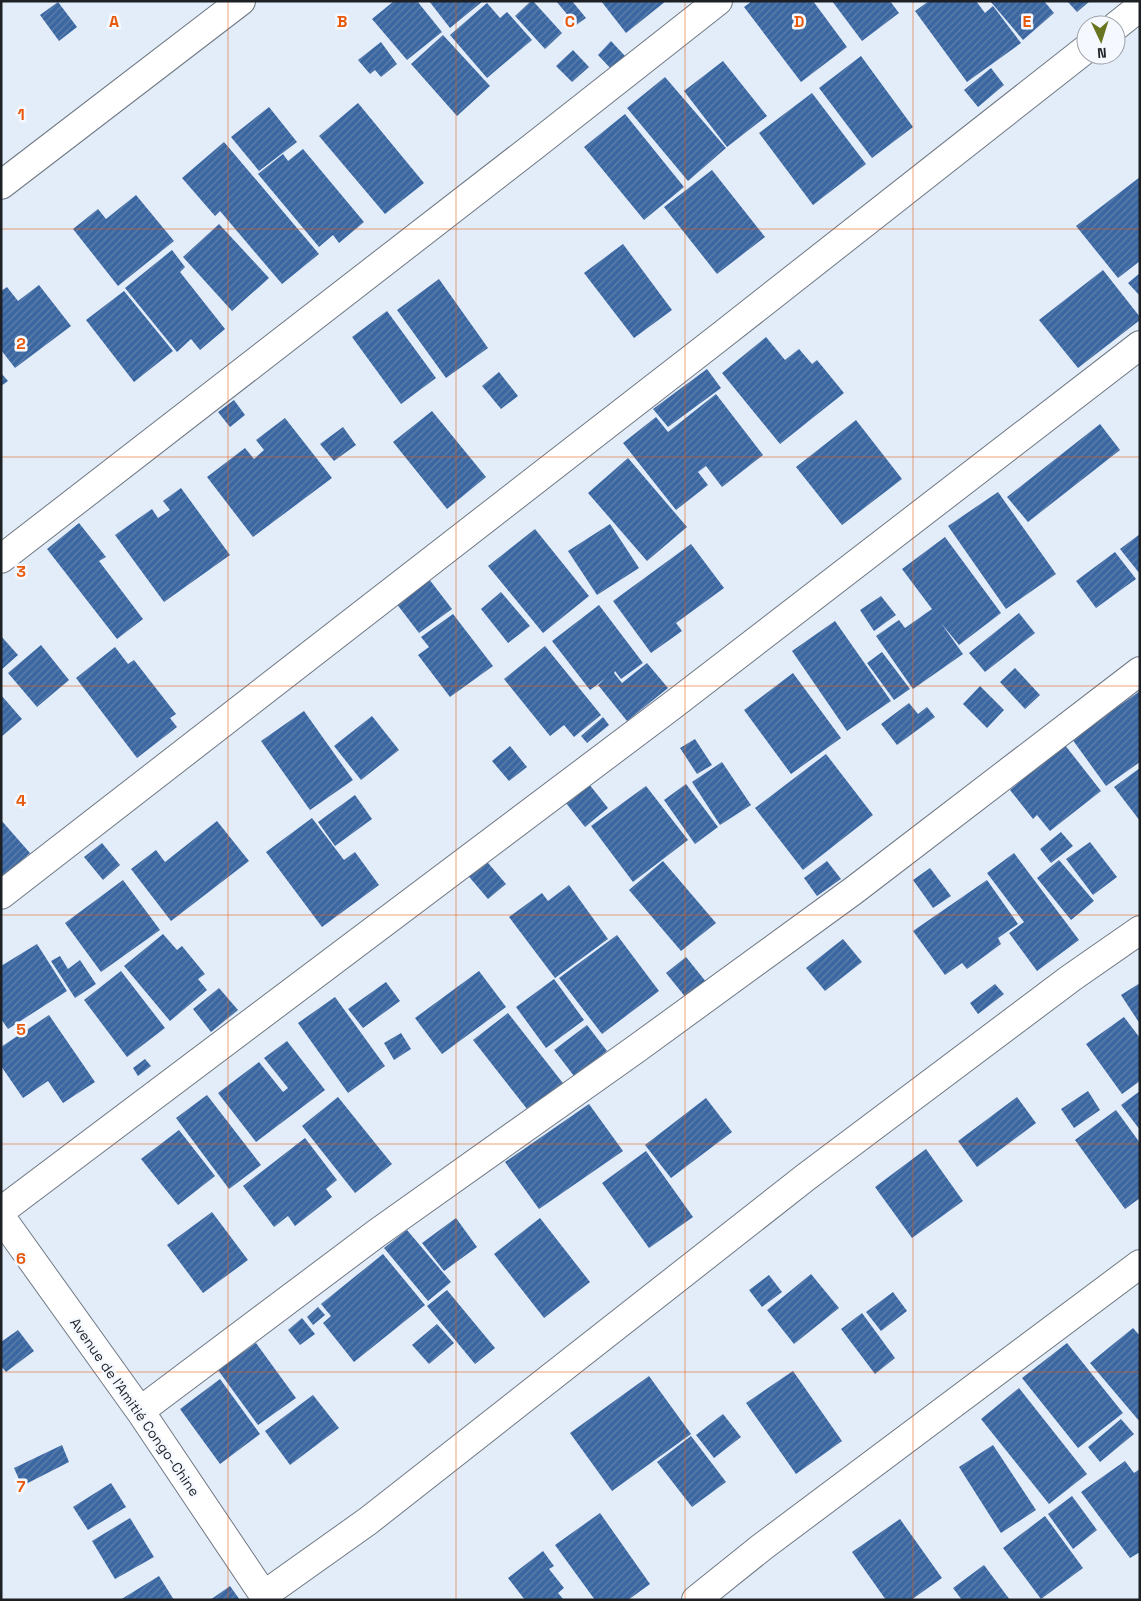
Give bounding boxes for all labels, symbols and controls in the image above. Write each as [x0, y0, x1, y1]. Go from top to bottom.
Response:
text: A [109, 11, 119, 32]
text: B [337, 11, 347, 32]
text: C [565, 11, 575, 32]
text: D [794, 11, 804, 32]
text: E [1023, 11, 1032, 32]
north arrow [1076, 15, 1126, 65]
text: N [1097, 44, 1107, 62]
text: 1 [17, 104, 25, 125]
text: 2 [16, 333, 26, 354]
text: 3 [16, 561, 26, 582]
text: 4 [16, 790, 26, 811]
text: 5 [16, 1019, 26, 1040]
text: 6 [16, 1248, 26, 1269]
street label: Avenue de l'Amitié Congo-Chine [66, 1314, 204, 1500]
text: 7 [17, 1476, 26, 1497]

